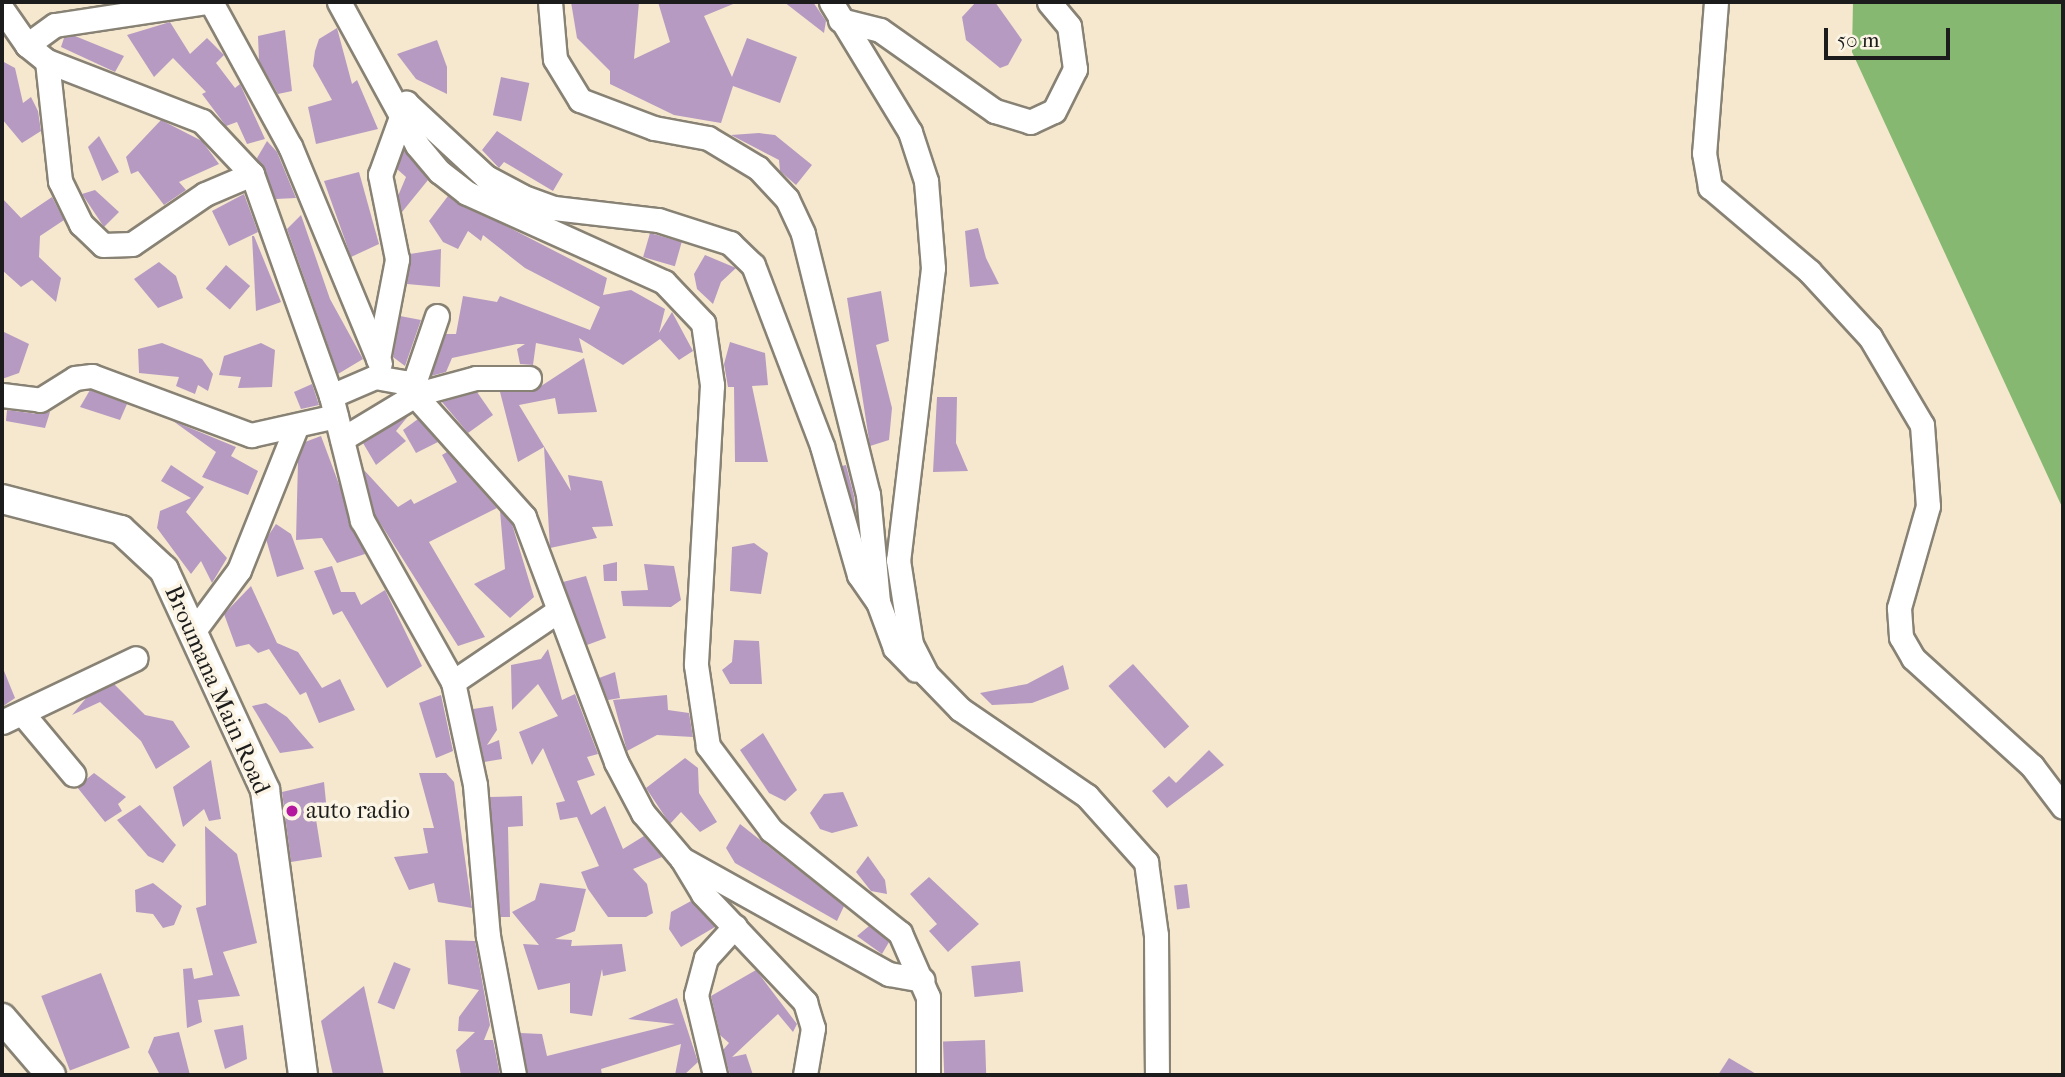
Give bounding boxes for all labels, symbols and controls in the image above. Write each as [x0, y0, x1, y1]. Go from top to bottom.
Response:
scale bar [1827, 14, 1953, 58]
text: 50 m [1837, 28, 1880, 52]
street label: Broumana Main Road [158, 581, 276, 799]
place label: auto radio [306, 797, 410, 825]
marker: auto radio [284, 803, 300, 819]

